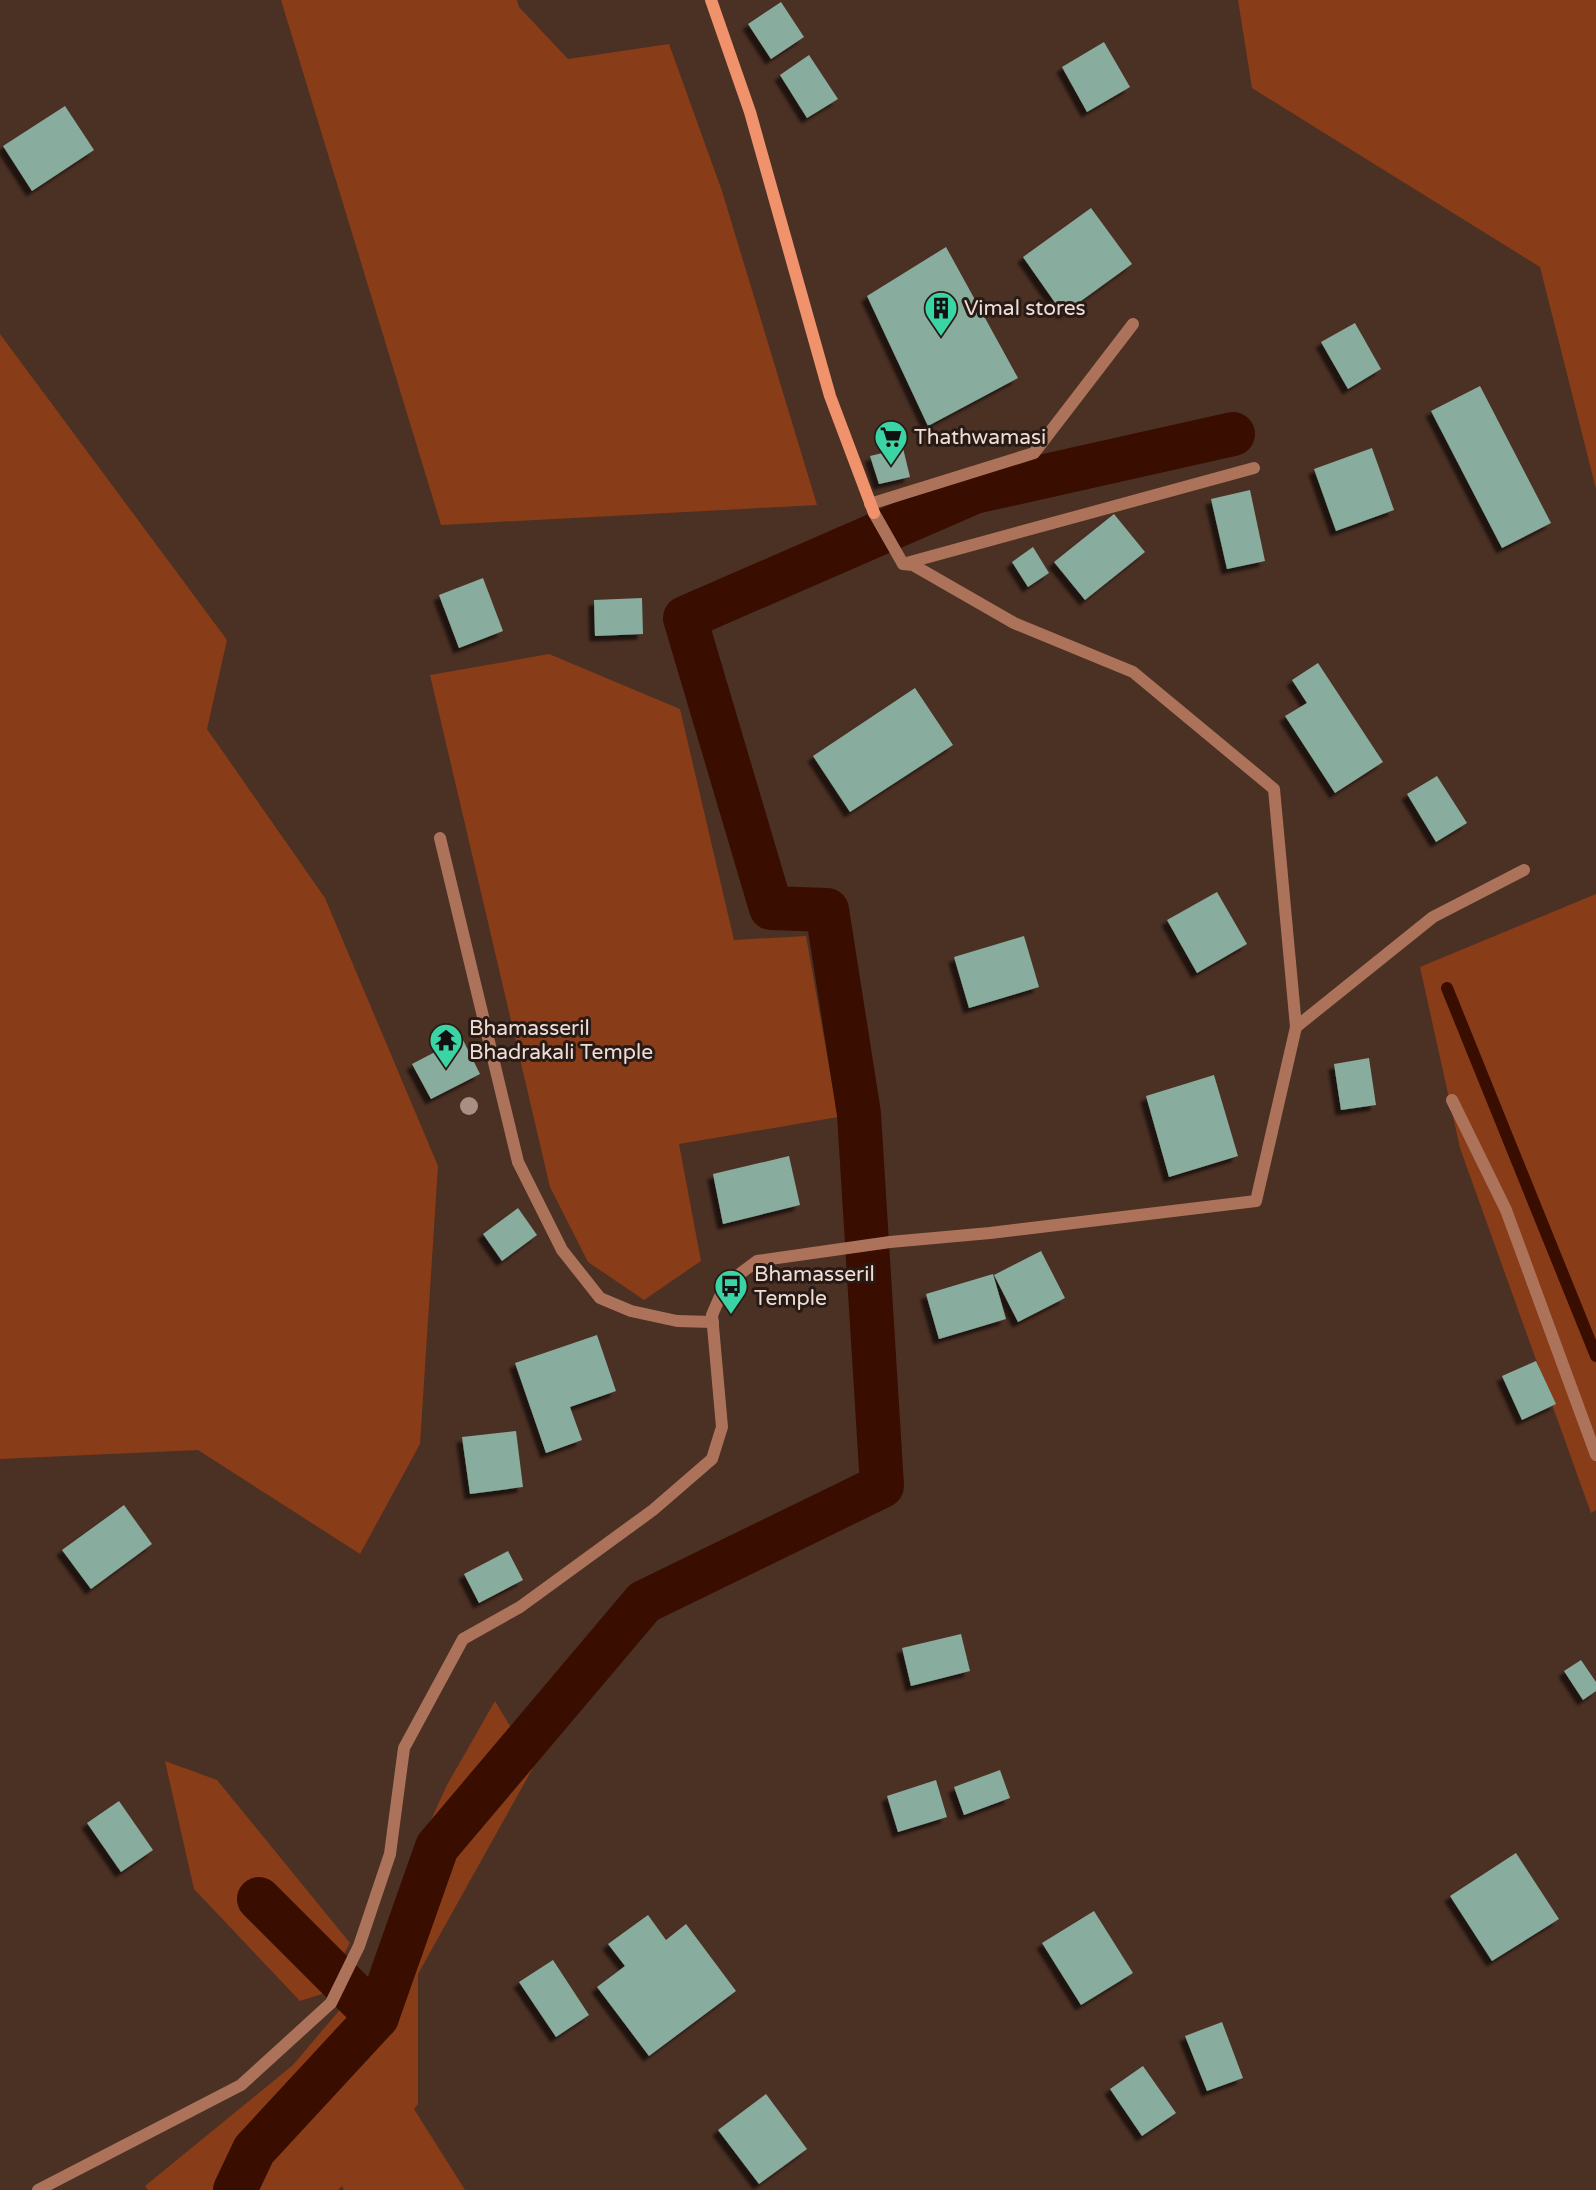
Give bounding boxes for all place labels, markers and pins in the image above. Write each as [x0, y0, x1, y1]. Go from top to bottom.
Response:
building icon: Vimal stores [923, 290, 959, 337]
place label: Vimal stores [964, 296, 1086, 321]
supermarket icon: Thathwamasi [873, 419, 909, 466]
place label: Thathwamasi [914, 425, 1046, 450]
place label: Bhamasseril Bhadrakali Temple [469, 1016, 653, 1065]
temple icon: Bhamasseril Bhadrakali Temple [428, 1022, 464, 1069]
place label: Bhamasseril Temple [754, 1262, 875, 1311]
bus stop icon: Bhamasseril Temple [713, 1268, 749, 1315]

